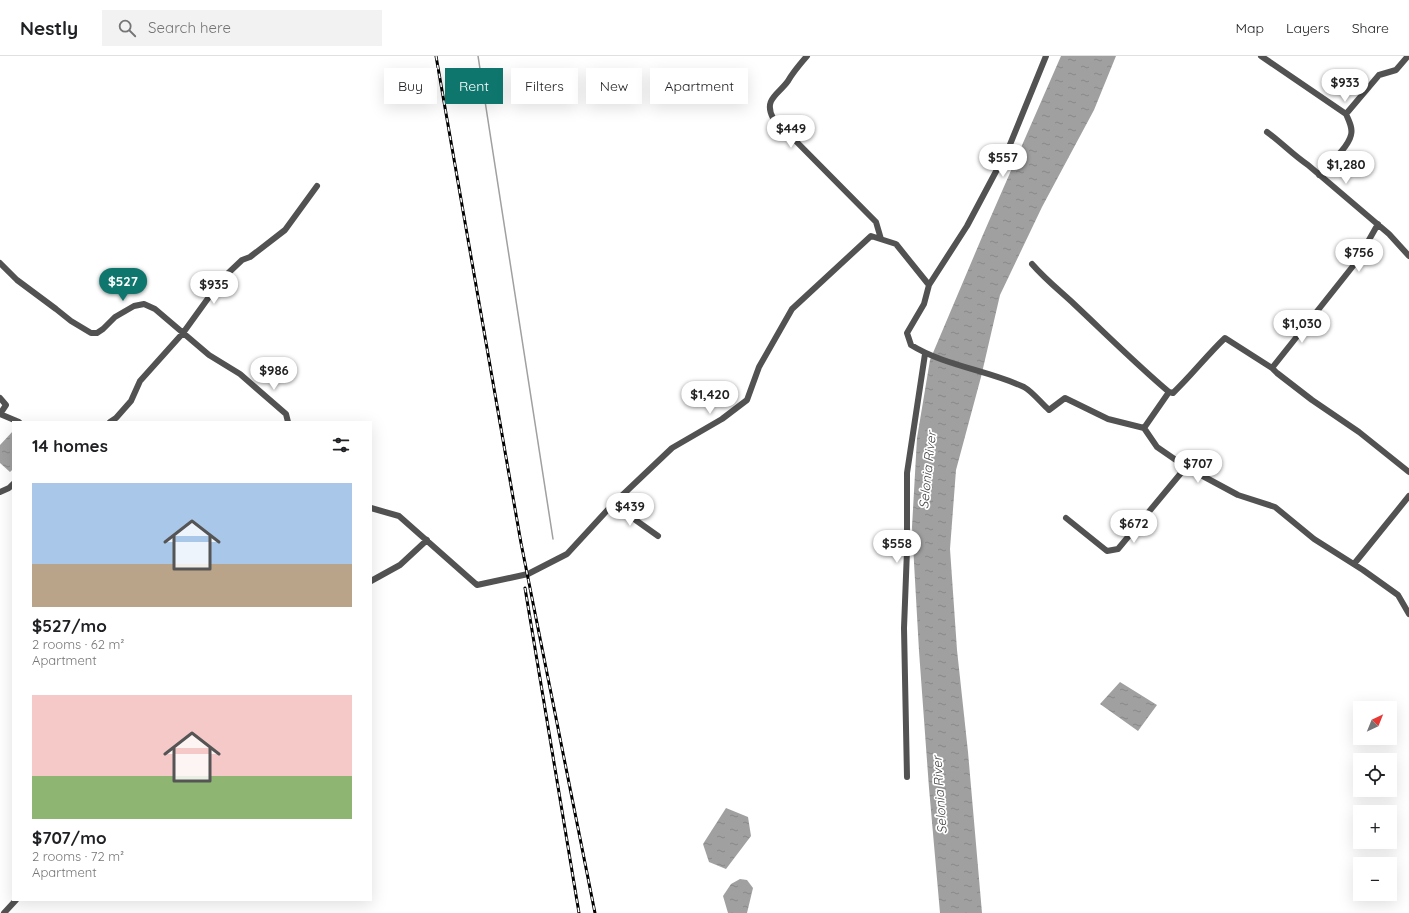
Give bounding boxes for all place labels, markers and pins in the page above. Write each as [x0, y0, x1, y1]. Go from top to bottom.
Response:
pin: $933 [1321, 69, 1369, 103]
pin: $449 [767, 115, 815, 149]
pin: $557 [979, 144, 1027, 178]
pin: $1,280 [1313, 151, 1379, 185]
pin: $756 [1335, 239, 1383, 273]
pin: $527 [99, 268, 147, 302]
pin: $935 [190, 271, 238, 305]
pin: $1,030 [1269, 310, 1335, 344]
pin: $986 [250, 357, 298, 391]
pin: $1,420 [677, 381, 743, 415]
pin: $707 [1174, 450, 1222, 484]
pin: $439 [606, 493, 654, 527]
pin: $672 [1110, 510, 1158, 544]
pin: $558 [873, 530, 921, 564]

